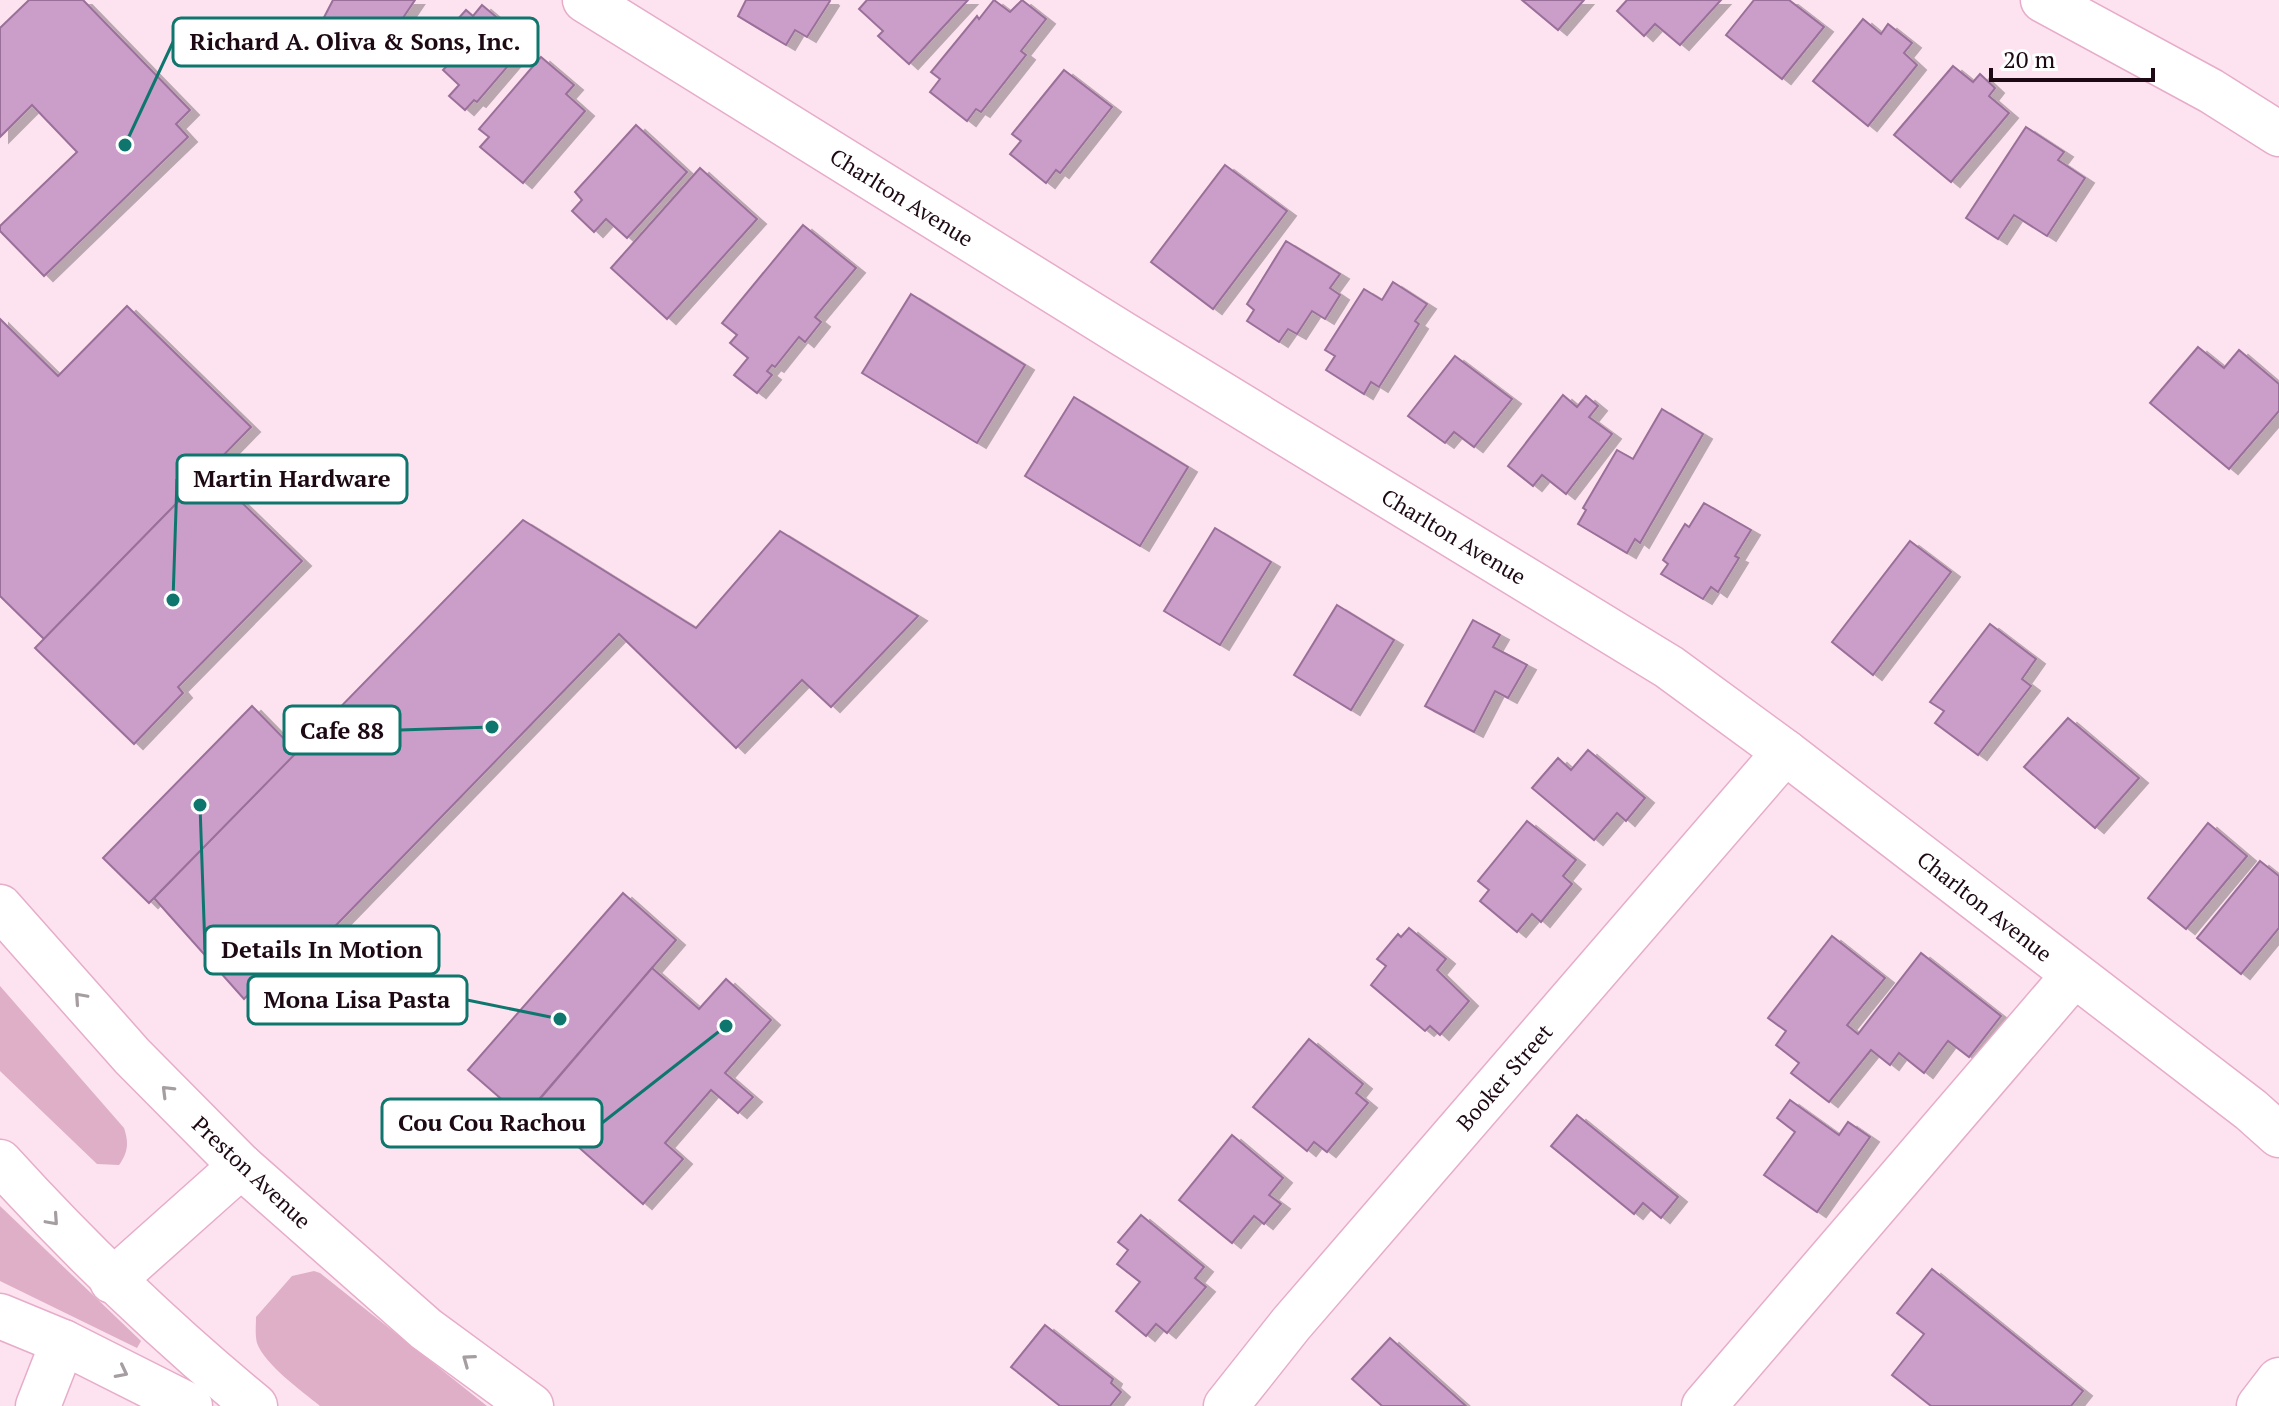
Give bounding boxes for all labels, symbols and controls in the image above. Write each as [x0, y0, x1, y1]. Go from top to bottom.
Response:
callout: Richard A. Oliva & Sons, Inc. [173, 18, 538, 66]
text: Richard A. Oliva & Sons, Inc. [189, 25, 521, 57]
scale bar [1991, 32, 2153, 82]
text: 20 m [2003, 43, 2055, 75]
street label: Charlton Avenue [825, 141, 979, 253]
callout: Martin Hardware [177, 455, 407, 503]
text: Martin Hardware [193, 462, 391, 494]
street label: Charlton Avenue [1376, 481, 1532, 591]
callout: Cafe 88 [284, 706, 400, 754]
text: Cafe 88 [300, 714, 384, 746]
street label: Charlton Avenue [1912, 844, 2058, 968]
callout: Details In Motion [205, 926, 439, 974]
text: Details In Motion [221, 933, 423, 965]
callout: Mona Lisa Pasta [248, 976, 467, 1024]
text: Mona Lisa Pasta [264, 983, 451, 1015]
one-way arrow [75, 992, 90, 1007]
street label: Booker Street [1450, 1017, 1558, 1137]
one-way arrow [162, 1086, 176, 1100]
callout: Cou Cou Rachou [382, 1099, 602, 1147]
text: Cou Cou Rachou [398, 1106, 586, 1138]
street label: Preston Avenue [186, 1109, 318, 1235]
one-way arrow [43, 1210, 57, 1225]
one-way arrow [462, 1355, 477, 1370]
one-way arrow [113, 1362, 128, 1378]

